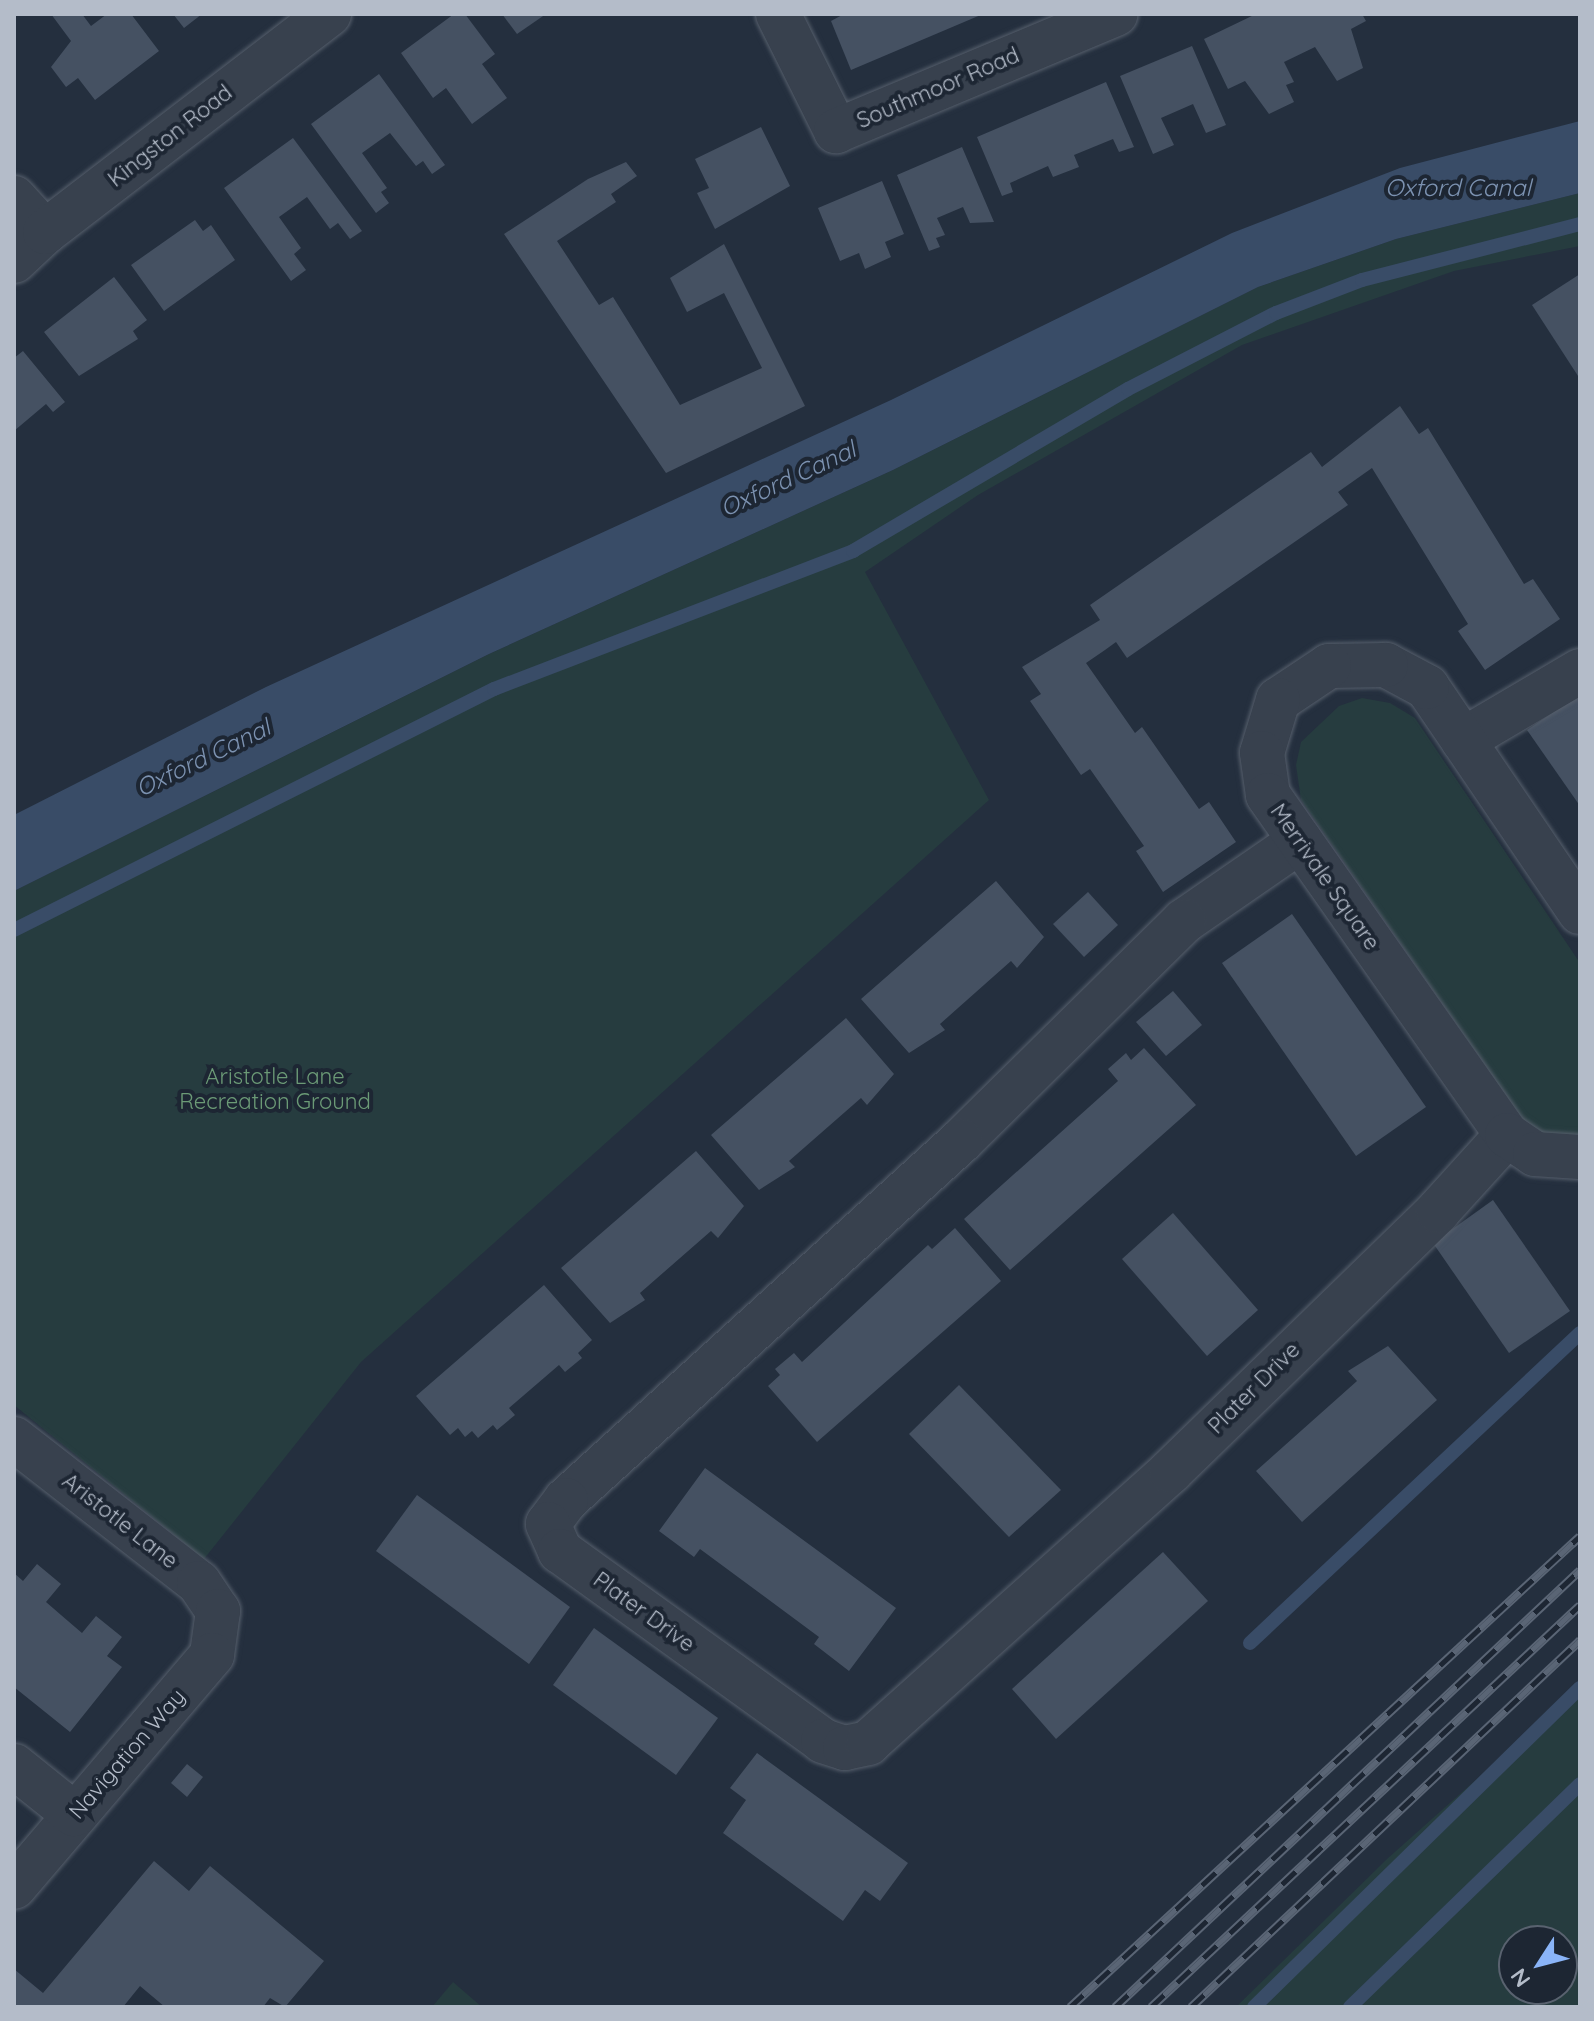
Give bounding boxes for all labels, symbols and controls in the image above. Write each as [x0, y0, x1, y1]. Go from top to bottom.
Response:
street label: Southmoor Road [853, 42, 1023, 134]
street label: Kingston Road [103, 79, 237, 193]
water label: Oxford Canal [1385, 174, 1531, 202]
water label: Oxford Canal [716, 435, 860, 523]
water label: Oxford Canal [131, 713, 275, 803]
street label: Merrivale Square [1265, 799, 1385, 955]
park label: Aristotle Lane Recreation Ground [179, 1063, 371, 1114]
street label: Plater Drive [1203, 1337, 1305, 1439]
street label: Aristotle Lane [57, 1468, 183, 1574]
street label: Plater Drive [588, 1566, 700, 1658]
street label: Navigation Way [63, 1684, 191, 1824]
north arrow [1498, 1925, 1578, 2005]
text: N [1504, 1963, 1536, 1993]

